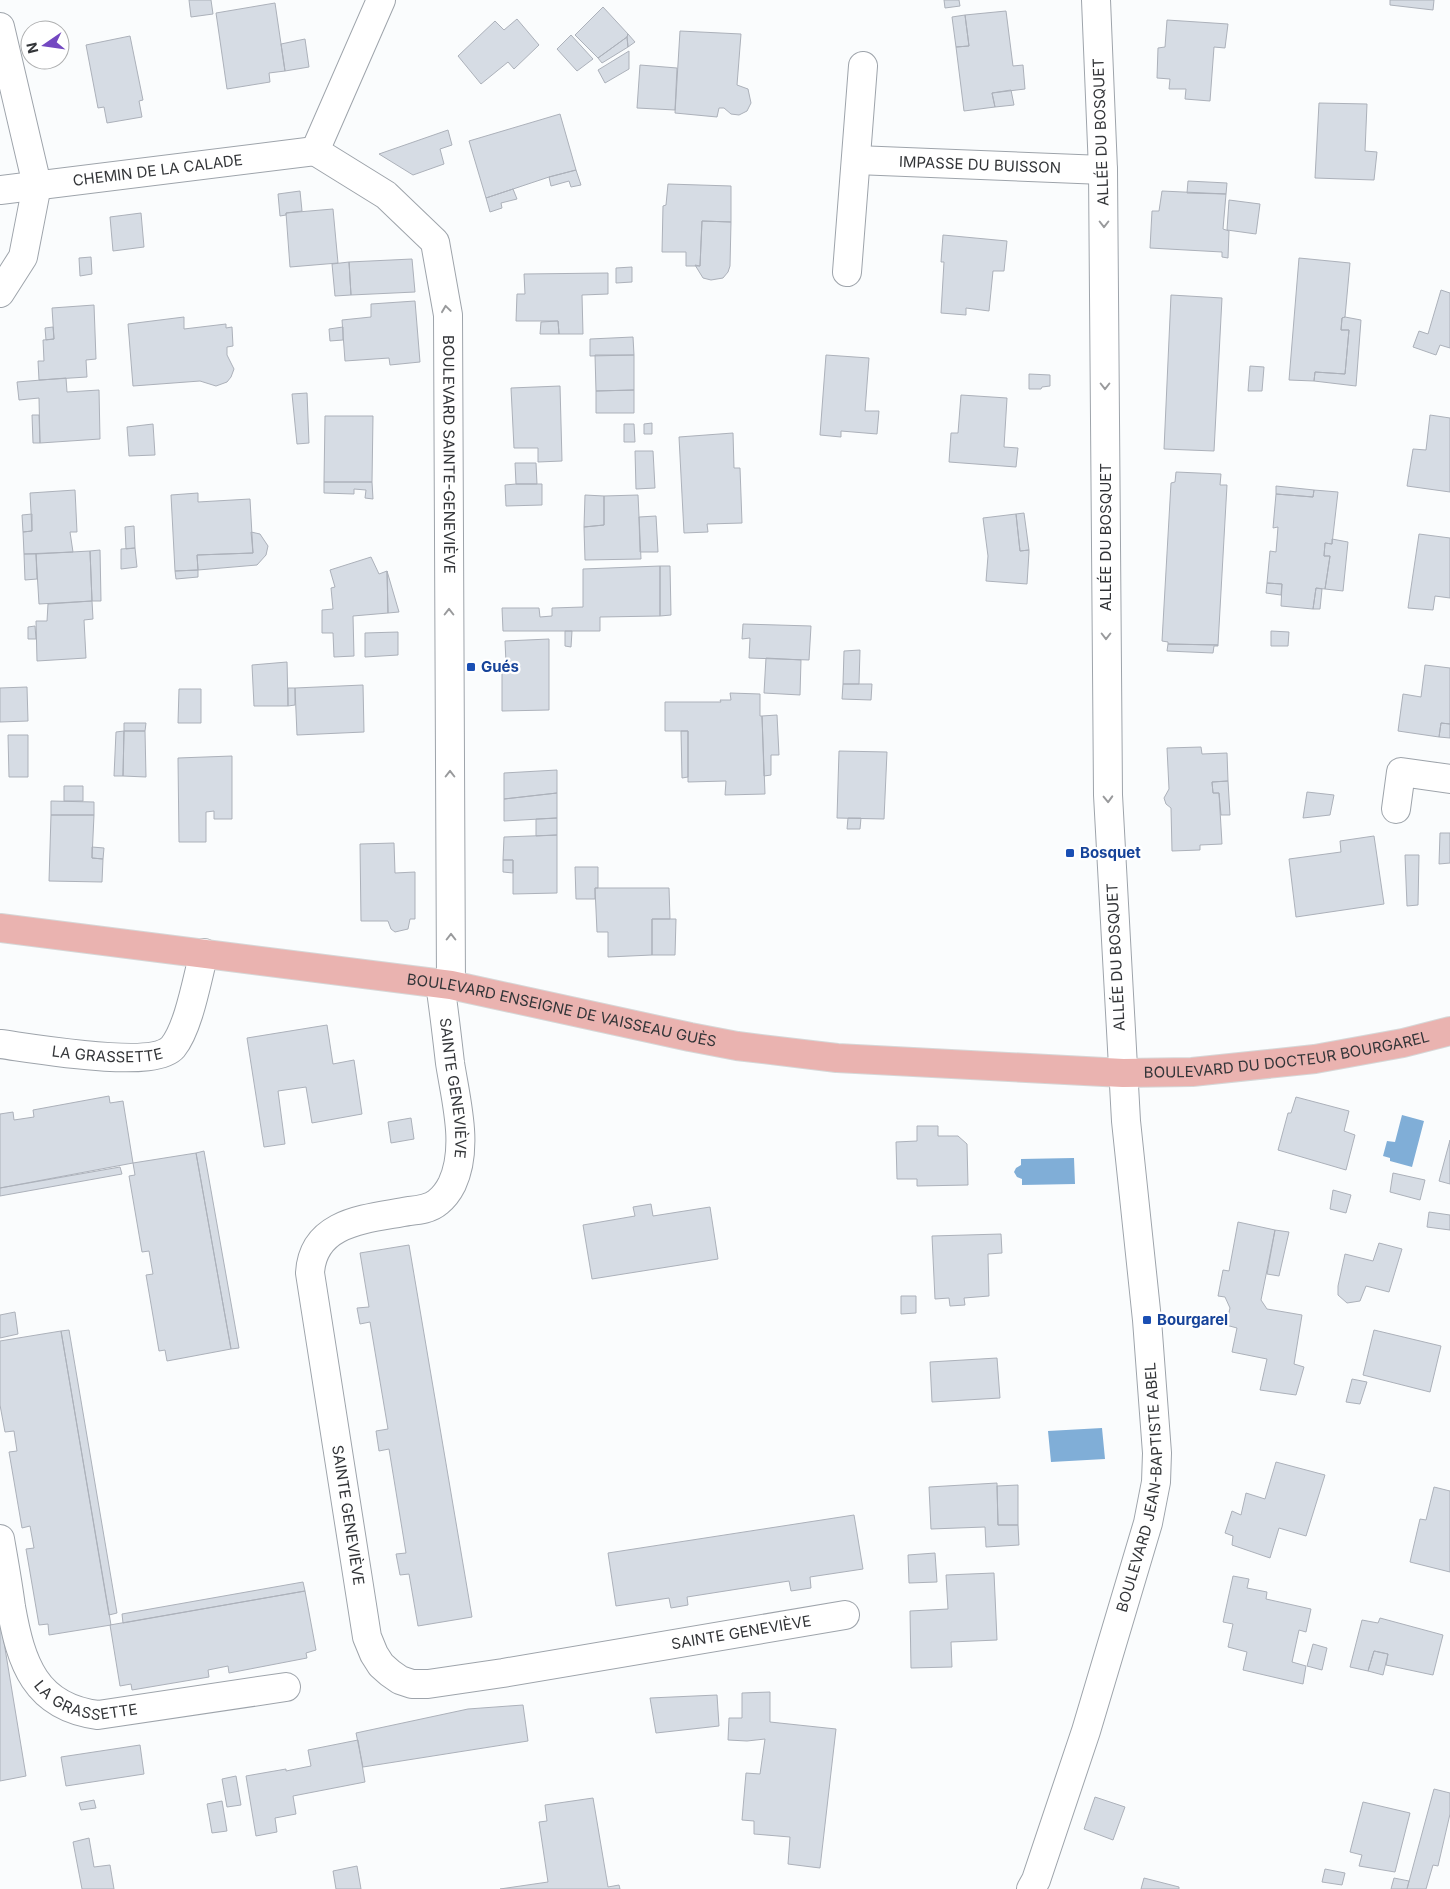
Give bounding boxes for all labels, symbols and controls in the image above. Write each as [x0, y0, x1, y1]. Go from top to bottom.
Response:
north arrow [20, 20, 70, 70]
text: N [22, 41, 41, 55]
street label: ALLÉE DU BOSQUET [1088, 58, 1113, 206]
street label: CHEMIN DE LA CALADE [72, 150, 244, 190]
street label: IMPASSE DU BUISSON [898, 152, 1061, 177]
one-way arrow [1098, 220, 1109, 228]
one-way arrow [442, 305, 452, 314]
street label: BOULEVARD SAINTE-GENEVIÈVE [439, 335, 459, 574]
one-way arrow [1100, 382, 1110, 390]
street label: ALLÉE DU BOSQUET [1096, 463, 1115, 611]
one-way arrow [444, 607, 454, 615]
one-way arrow [1101, 632, 1111, 640]
place label: Gués [481, 657, 519, 676]
marker: Gués [465, 661, 477, 673]
one-way arrow [445, 770, 455, 778]
one-way arrow [1102, 795, 1113, 803]
place label: Bosquet [1080, 843, 1141, 862]
marker: Bosquet [1064, 847, 1076, 859]
street label: ALLÉE DU BOSQUET [1102, 883, 1129, 1031]
one-way arrow [446, 932, 456, 940]
street label: BOULEVARD ENSEIGNE DE VAISSEAU GUÈS [406, 970, 718, 1051]
street label: SAINTE GENEVIÈVE [436, 1017, 470, 1159]
street label: BOULEVARD DU DOCTEUR BOURGAREL [1144, 1027, 1431, 1082]
street label: LA GRASSETTE [51, 1041, 165, 1066]
place label: Bourgarel [1157, 1310, 1228, 1329]
marker: Bourgarel [1141, 1314, 1153, 1326]
street label: BOULEVARD JEAN-BAPTISTE ABEL [1112, 1362, 1166, 1614]
street label: SAINTE GENEVIÈVE [328, 1444, 369, 1587]
street label: SAINTE GENEVIÈVE [670, 1611, 813, 1653]
street label: LA GRASSETTE [30, 1676, 139, 1724]

